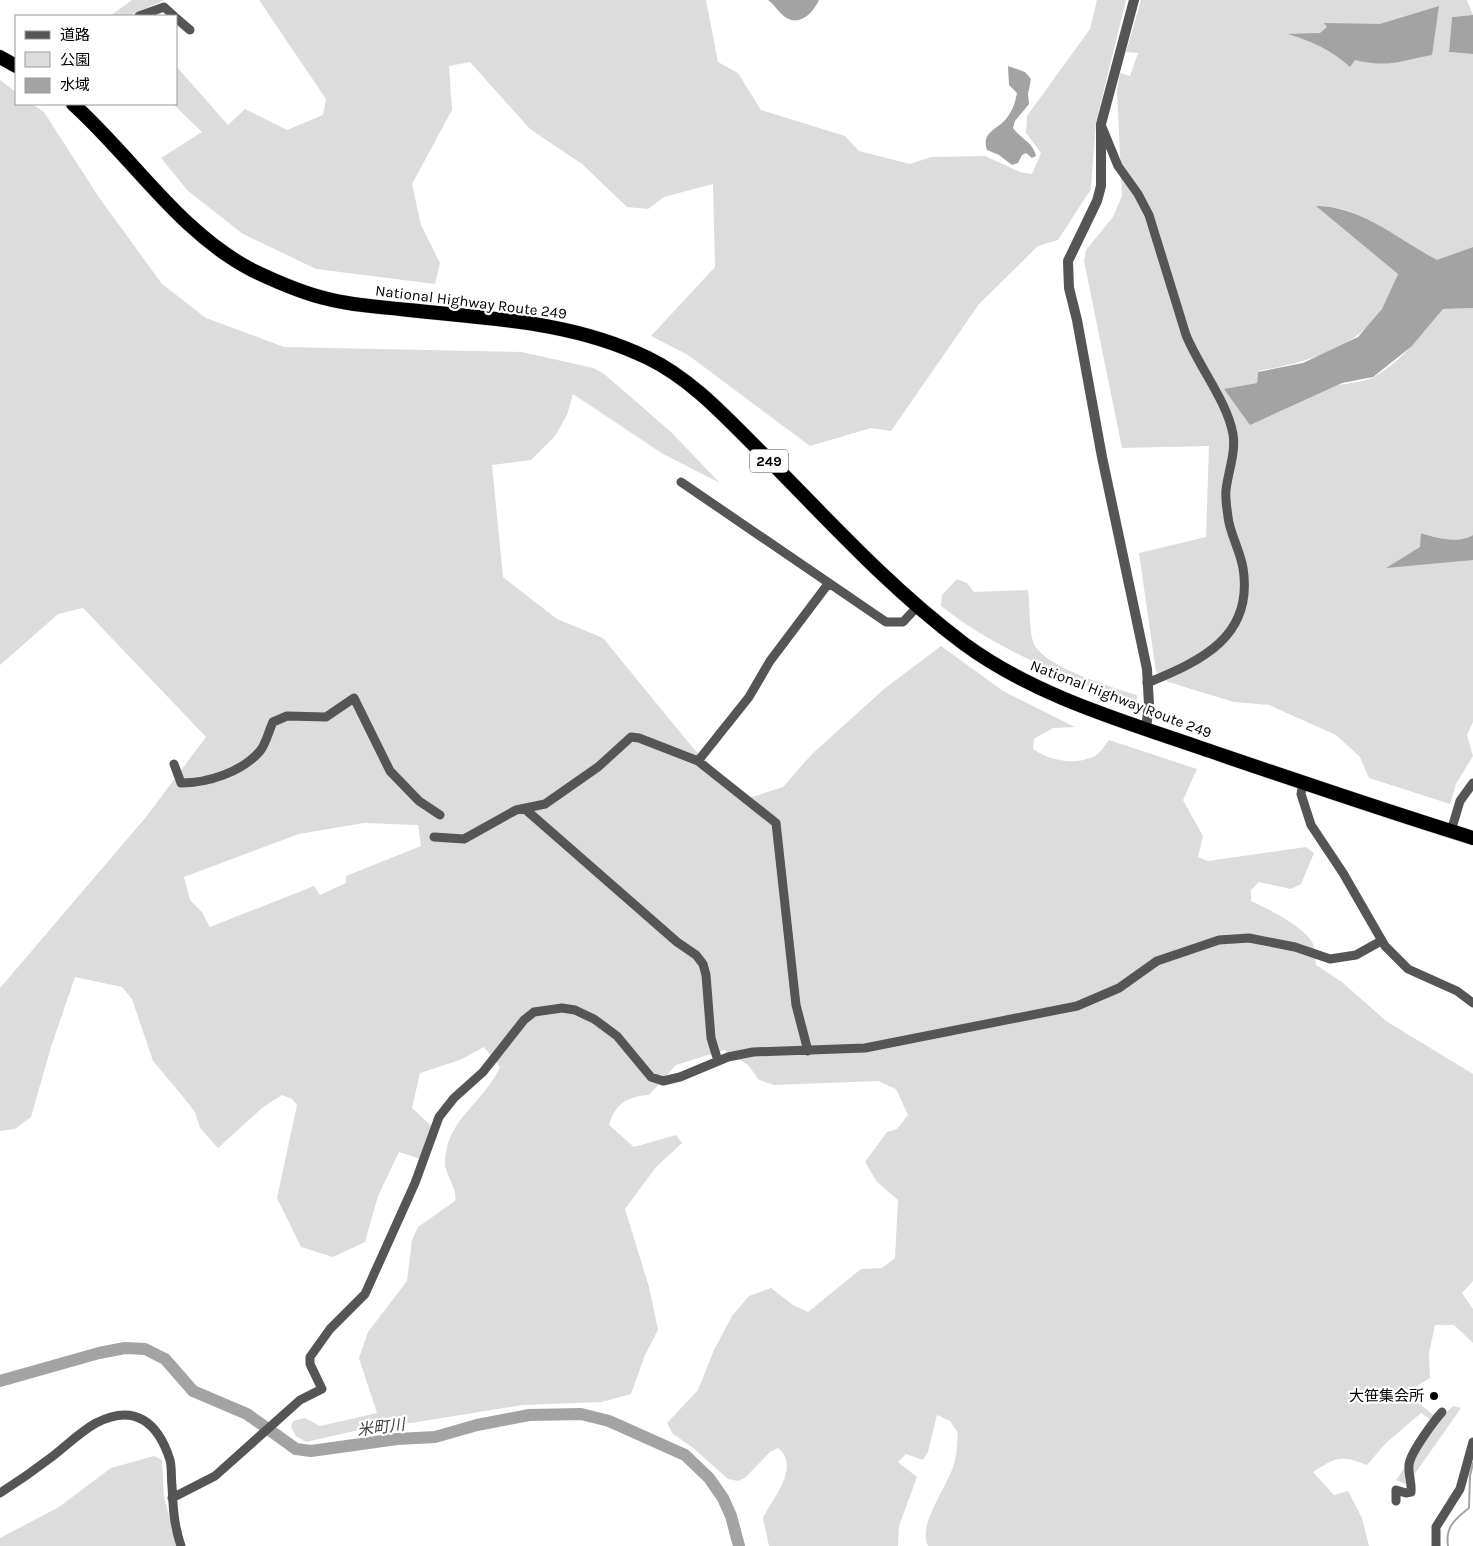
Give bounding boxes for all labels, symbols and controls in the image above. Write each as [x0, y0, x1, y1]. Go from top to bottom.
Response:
legend [15, 15, 178, 105]
text: 道路 [60, 26, 90, 44]
text: 公園 [60, 51, 90, 69]
text: 水域 [60, 76, 90, 94]
street label: National Highway Route 249 [374, 281, 568, 323]
road number: 249 [750, 450, 788, 472]
street label: National Highway Route 249 [1028, 656, 1214, 742]
place label: 大笹集会所 [1349, 1387, 1424, 1405]
marker: 大笹集会所 [1428, 1390, 1440, 1402]
water label: 米町川 [356, 1414, 408, 1439]

